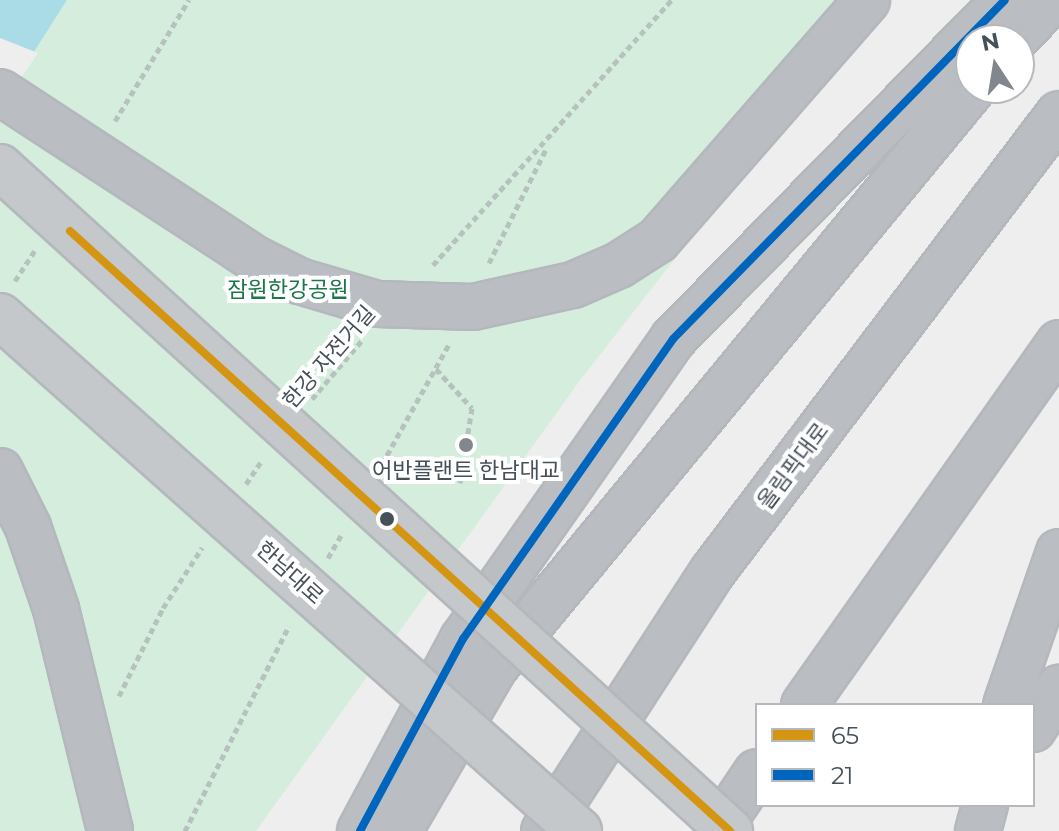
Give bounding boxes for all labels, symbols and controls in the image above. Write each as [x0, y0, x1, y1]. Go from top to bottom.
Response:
north arrow [955, 24, 1035, 104]
text: N [979, 27, 1002, 57]
park label: 잠원한강공원 [227, 277, 349, 303]
street label: 한강 자전거길 [277, 300, 381, 414]
street label: 올림픽대로 [752, 418, 834, 514]
marker: 어반플랜트 한남대교 [457, 436, 475, 454]
place label: 어반플랜트 한남대교 [372, 458, 560, 484]
unlabelled marker [379, 511, 395, 527]
street label: 한남대로 [251, 536, 329, 610]
legend [755, 703, 1035, 807]
text: 65 [831, 721, 859, 750]
text: 21 [831, 761, 853, 790]

